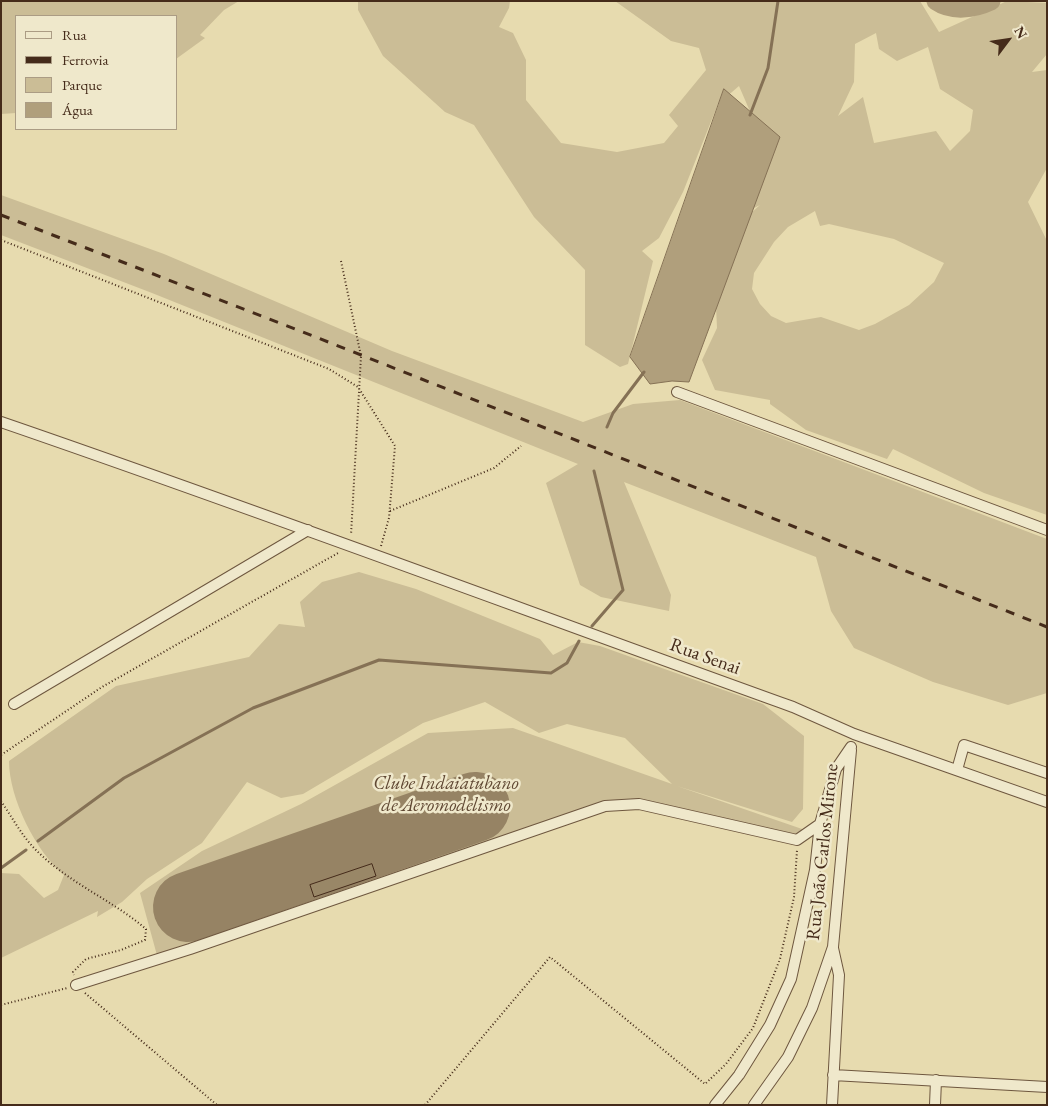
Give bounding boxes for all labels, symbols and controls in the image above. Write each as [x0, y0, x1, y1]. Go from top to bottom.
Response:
legend [15, 15, 178, 130]
north arrow [983, 15, 1033, 65]
text: N [1010, 23, 1031, 42]
text: Rua [62, 25, 87, 44]
text: Ferrovia [62, 50, 109, 69]
text: Parque [62, 75, 102, 94]
text: Água [62, 100, 93, 119]
street label: Rua Senai [667, 634, 743, 680]
street label: Rua João Carlos Mirone [802, 763, 844, 941]
park label: Clube Indaiatubano de Aeromodelismo [373, 773, 519, 817]

